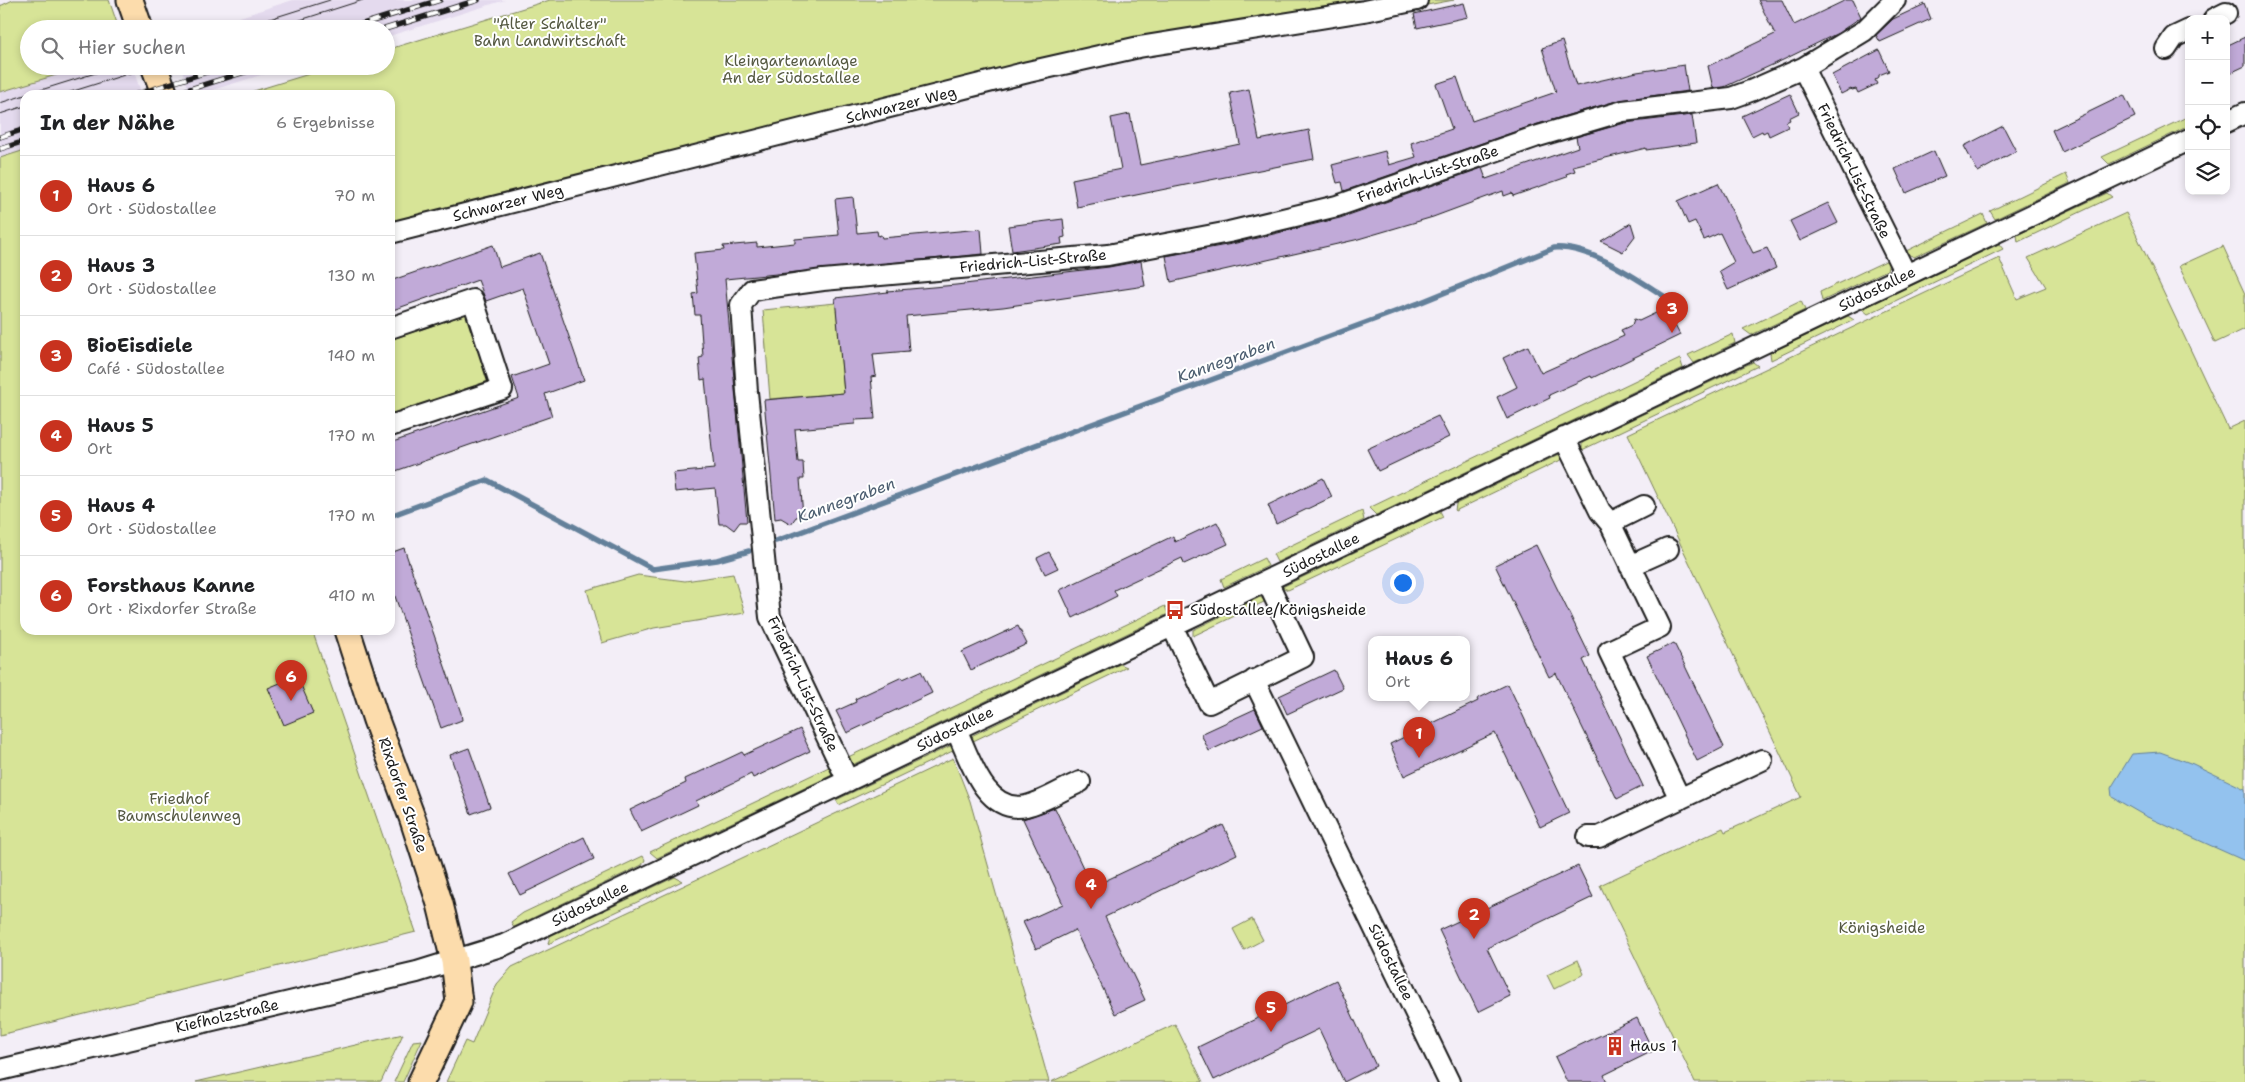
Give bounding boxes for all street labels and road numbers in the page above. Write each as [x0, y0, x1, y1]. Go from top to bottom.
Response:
street label: Schwarzer Weg [844, 82, 958, 128]
street label: Friedrich-List-Straße [1813, 100, 1895, 242]
street label: Friedrich-List-Straße [1355, 141, 1501, 207]
street label: Schwarzer Weg [451, 180, 565, 226]
street label: Friedrich-List-Straße [959, 245, 1107, 277]
street label: Südostallee [1835, 262, 1919, 316]
street label: Südostallee [1279, 528, 1363, 582]
street label: Friedrich-List-Straße [763, 613, 843, 755]
street label: Südostallee [913, 702, 997, 756]
street label: Rixdorfer Straße [374, 735, 432, 855]
street label: Südostallee [548, 877, 632, 931]
street label: Südostallee [1364, 920, 1418, 1004]
street label: Kiefholzstraße [173, 994, 281, 1038]

